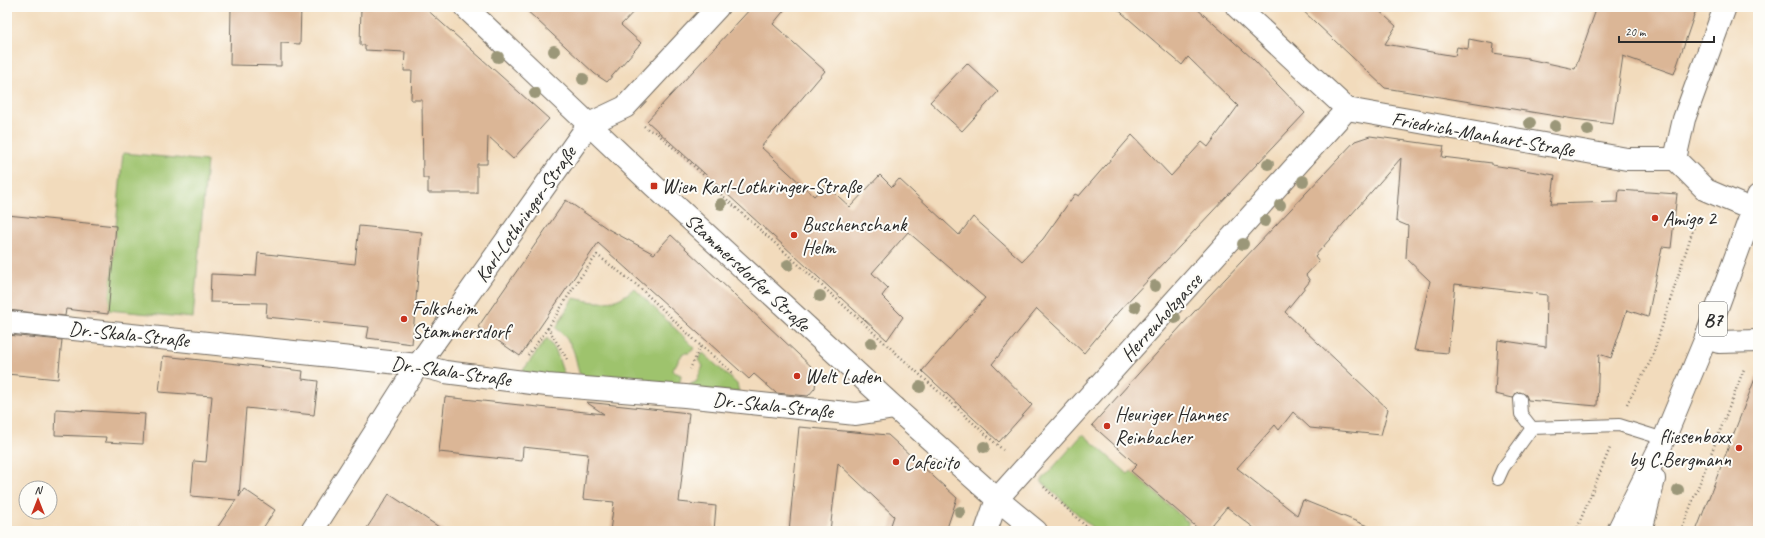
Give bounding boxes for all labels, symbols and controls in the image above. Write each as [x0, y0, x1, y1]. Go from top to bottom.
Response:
scale bar [1619, 18, 1714, 44]
text: 20 m [1625, 24, 1647, 40]
street label: Friedrich-Manhart-Straße [1390, 106, 1577, 163]
street label: Karl-Lothringer-Straße [469, 140, 583, 287]
place label: Wien Karl-Lothringer-Straße [662, 174, 863, 199]
marker: Wien Karl-Lothringer-Straße [649, 181, 659, 191]
place label: Amigo 2 [1663, 206, 1718, 231]
street label: Stammersdorfer Straße [680, 208, 817, 338]
place label: Buschenschank Helm [802, 212, 908, 260]
marker: Amigo 2 [1650, 213, 1660, 223]
marker: Buschenschank Helm [789, 230, 799, 240]
street label: Herrenholzgasse [1115, 267, 1208, 366]
place label: Folksheim Stammersdorf [412, 296, 514, 344]
road number: B7 [1699, 302, 1727, 336]
marker: Folksheim Stammersdorf [399, 314, 409, 324]
street label: Dr.-Skala-Straße [68, 316, 192, 353]
street label: Dr.-Skala-Straße [390, 351, 514, 392]
place label: Welt Laden [805, 364, 882, 389]
marker: Welt Laden [792, 371, 802, 381]
street label: Dr.-Skala-Straße [712, 387, 836, 424]
place label: Heuriger Hannes Reinbacher [1115, 402, 1230, 450]
marker: Heuriger Hannes Reinbacher [1102, 421, 1112, 431]
place label: fliesenboxx by C.Bergmann [1629, 424, 1733, 472]
marker: fliesenboxx by C.Bergmann [1734, 443, 1744, 453]
place label: Cafecito [904, 450, 960, 475]
marker: Cafecito [891, 457, 901, 467]
north arrow [18, 480, 58, 520]
text: N [35, 483, 44, 497]

